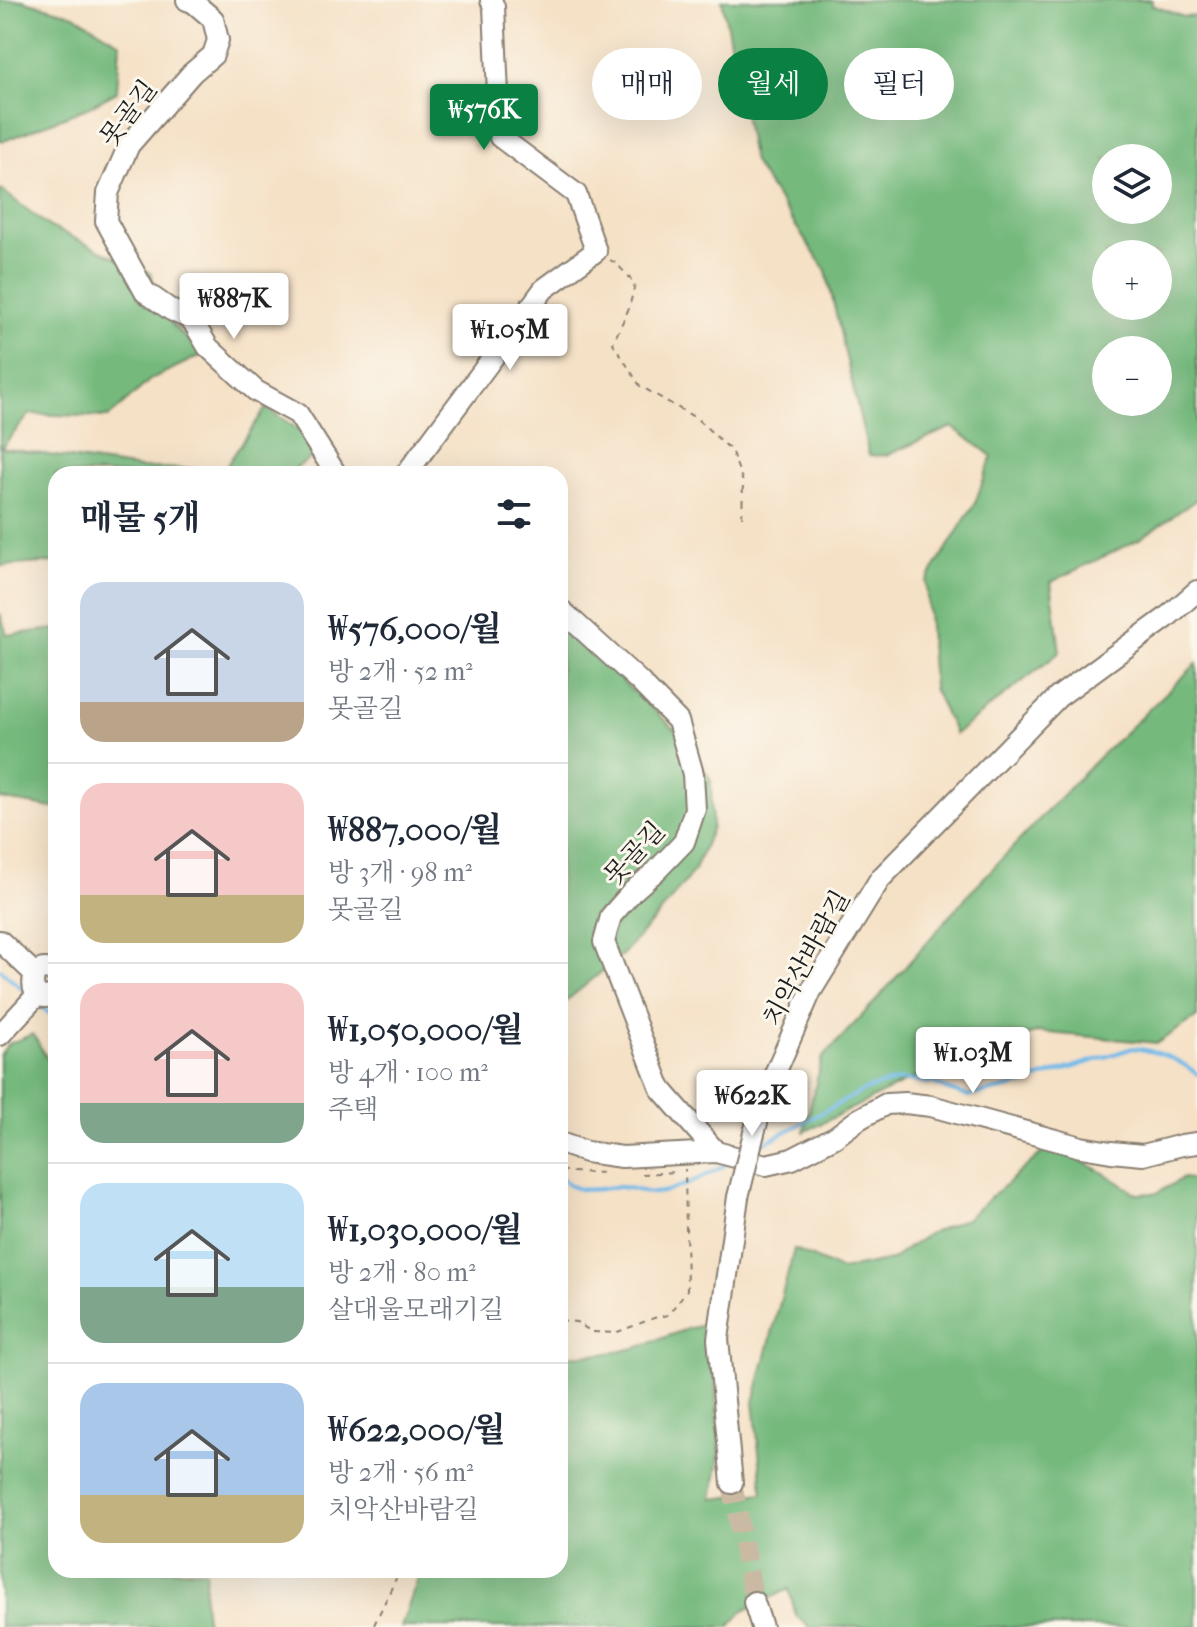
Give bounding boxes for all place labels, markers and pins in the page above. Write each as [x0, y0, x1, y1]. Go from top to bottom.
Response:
pin: ₩576K [428, 84, 540, 152]
pin: ₩887K [178, 273, 290, 341]
pin: ₩1.05M [445, 304, 575, 372]
pin: ₩1.03M [908, 1027, 1038, 1095]
pin: ₩622K [696, 1070, 808, 1138]

